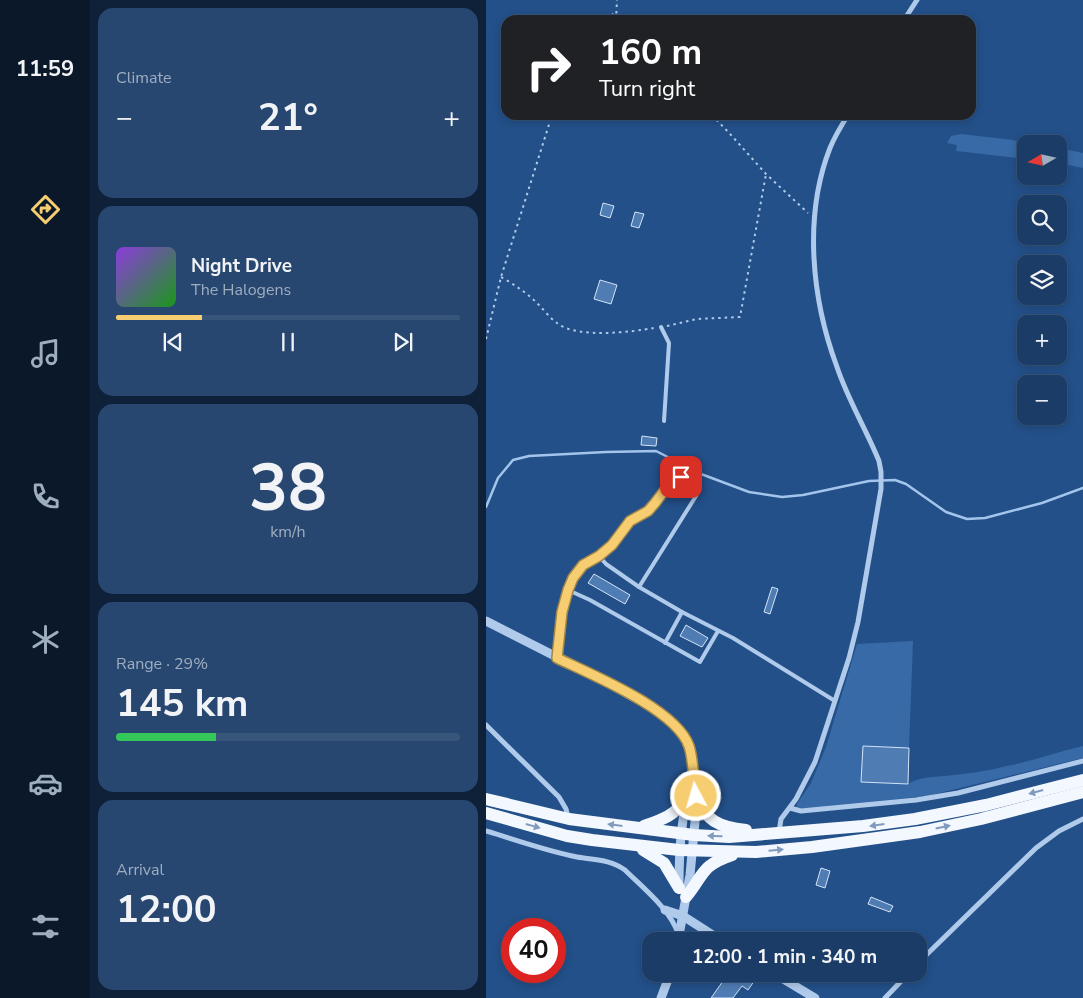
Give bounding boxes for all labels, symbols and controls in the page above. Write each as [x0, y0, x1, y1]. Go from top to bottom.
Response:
text: 160 m [599, 29, 702, 76]
icon: right [516, 35, 581, 100]
text: 11:59 [16, 54, 74, 84]
text: Climate [116, 67, 171, 89]
text: Turn right [599, 74, 695, 104]
text: 21° [258, 92, 318, 143]
text: − [116, 99, 133, 137]
text: + [443, 99, 460, 137]
north arrow [1017, 135, 1067, 185]
map controls [1017, 135, 1067, 425]
icon: directions [28, 192, 63, 227]
button: search [1017, 195, 1067, 245]
text: Night Drive [191, 253, 292, 279]
button: layers [1017, 255, 1067, 305]
text: The Halogens [191, 279, 291, 301]
button: + [1017, 315, 1067, 365]
icon: previous [159, 328, 187, 356]
icon: pause [274, 328, 302, 356]
icon: next [389, 328, 417, 356]
icon: music [28, 336, 63, 371]
button: − [1017, 375, 1067, 425]
text: 38 [249, 444, 327, 533]
pin [660, 456, 702, 498]
icon: arrive [667, 463, 695, 491]
icon: phone [28, 479, 63, 514]
text: km/h [270, 521, 306, 543]
icon: climate [28, 622, 63, 657]
text: Range · 29% [116, 653, 208, 675]
text: 145 km [116, 678, 248, 729]
icon: car [28, 766, 63, 801]
position arrow [669, 769, 721, 821]
one-way arrow [1028, 788, 1043, 796]
one-way arrow [607, 821, 623, 829]
one-way arrow [868, 821, 884, 829]
one-way arrow [526, 823, 541, 831]
one-way arrow [936, 823, 951, 831]
one-way arrow [706, 832, 722, 840]
one-way arrow [769, 846, 785, 854]
text: Arrival [116, 859, 164, 881]
text: 12:00 [116, 884, 217, 935]
icon: filters [28, 909, 63, 944]
speed limit sign: 40 [501, 918, 566, 983]
text: 12:00 · 1 min · 340 m [692, 944, 877, 970]

